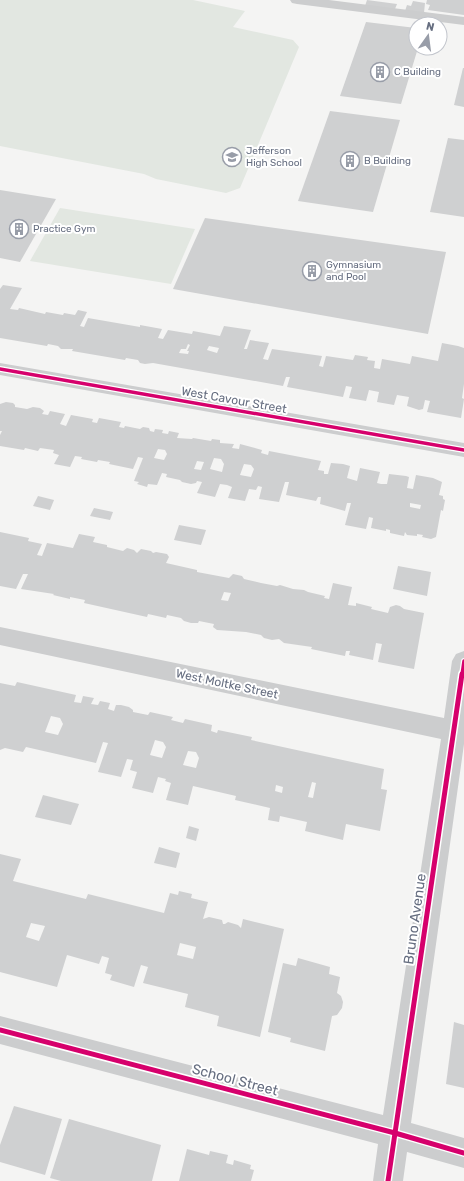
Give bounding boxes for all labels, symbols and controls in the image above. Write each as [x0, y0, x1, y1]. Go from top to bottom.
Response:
north arrow [408, 16, 448, 56]
text: N [425, 20, 436, 34]
building icon: C Building [369, 61, 391, 83]
place label: C Building [394, 66, 441, 78]
place label: Jefferson High School [246, 145, 302, 169]
school or university icon: Jefferson High School [221, 146, 243, 168]
building icon: B Building [339, 150, 361, 172]
place label: B Building [364, 155, 411, 167]
building icon: Practice Gym [8, 218, 30, 240]
place label: Practice Gym [33, 223, 95, 235]
place label: Gymnasium and Pool [326, 259, 381, 283]
building icon: Gymnasium and Pool [301, 260, 323, 282]
street label: West Cavour Street [180, 384, 288, 416]
street label: West Moltke Street [175, 666, 280, 702]
street label: Bruno Avenue [400, 872, 430, 966]
street label: School Street [190, 1060, 280, 1100]

